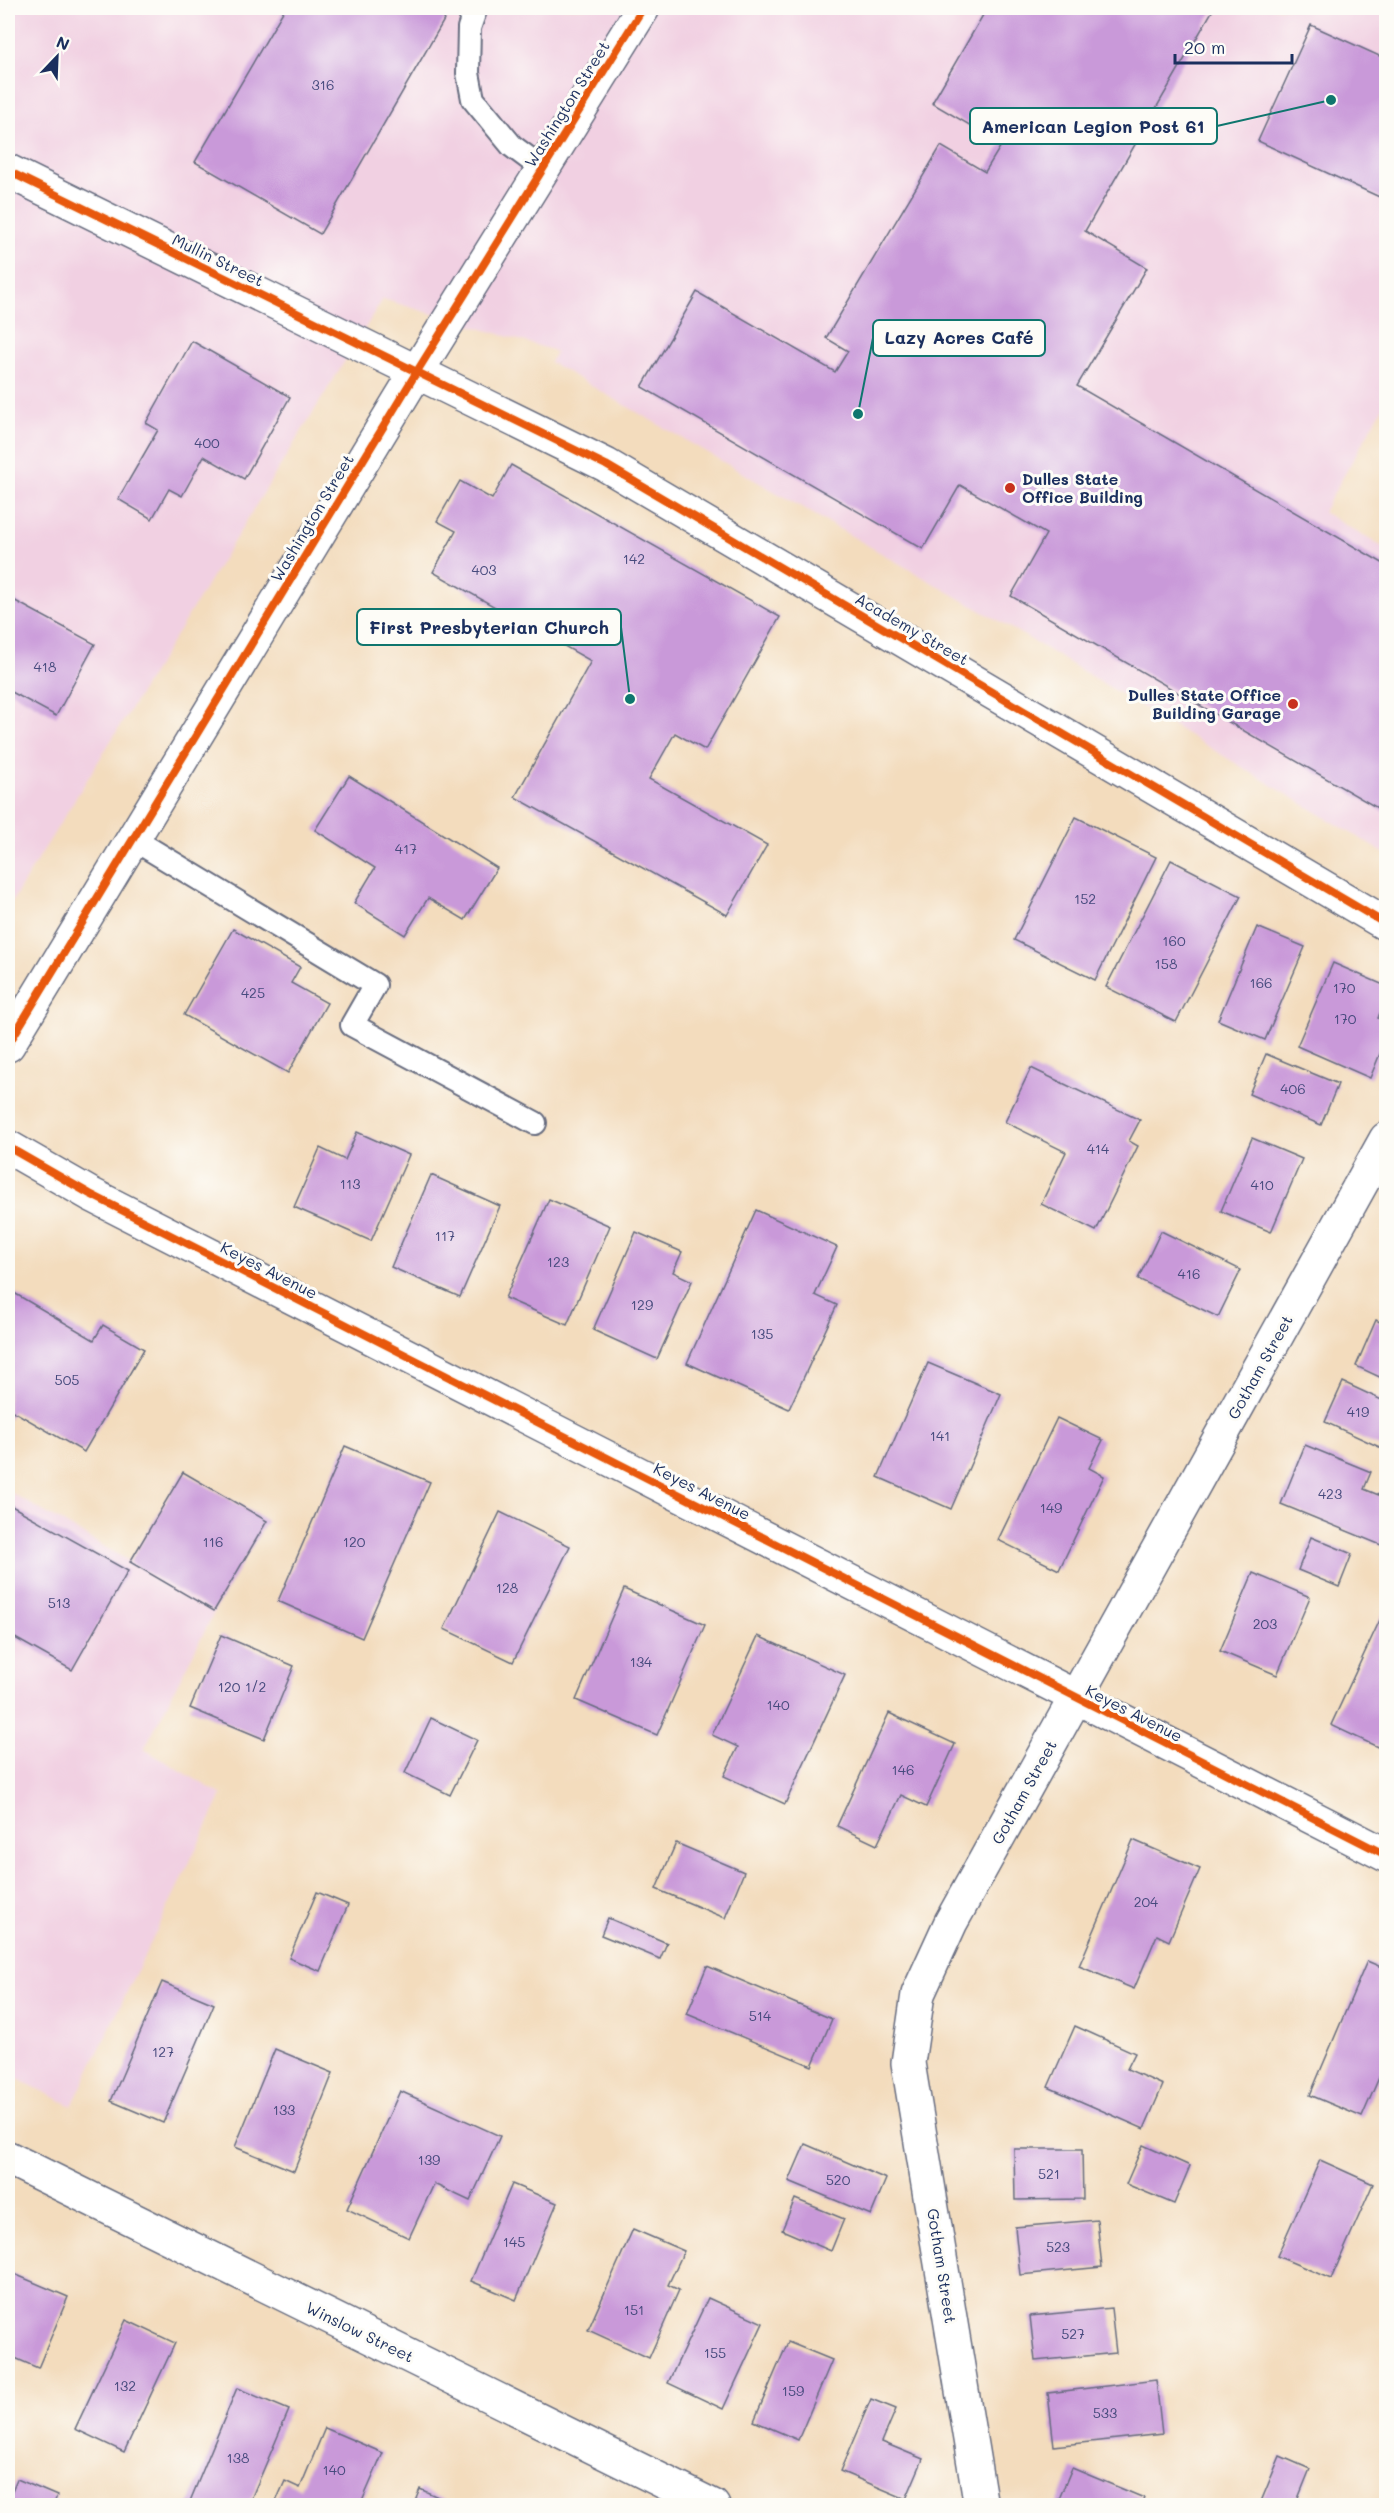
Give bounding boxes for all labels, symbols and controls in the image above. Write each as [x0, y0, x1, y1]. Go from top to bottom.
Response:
north arrow [27, 27, 87, 87]
scale bar [1175, 27, 1292, 65]
text: N [53, 31, 73, 55]
text: 20 m [1184, 35, 1225, 59]
street label: Washington Street [519, 37, 614, 171]
house number: 316 [312, 75, 334, 94]
callout: American Legion Post 61 [970, 108, 1217, 144]
text: American Legion Post 61 [981, 114, 1205, 138]
street label: Mullin Street [169, 228, 267, 291]
callout: Lazy Acres Café [873, 320, 1045, 356]
text: Lazy Acres Café [885, 325, 1034, 349]
house number: 400 [194, 433, 220, 452]
street label: Washington Street [265, 450, 358, 585]
place label: Dulles State Office Building [1022, 468, 1143, 507]
marker: Dulles State Office Building [1003, 481, 1017, 495]
house number: 142 [623, 549, 645, 568]
house number: 403 [471, 560, 497, 579]
street label: Academy Street [852, 588, 973, 670]
callout: First Presbyterian Church [357, 609, 621, 645]
text: First Presbyterian Church [369, 615, 609, 639]
house number: 418 [34, 657, 56, 676]
place label: Dulles State Office Building Garage [1128, 684, 1281, 723]
marker: Dulles State Office Building Garage [1286, 697, 1300, 711]
house number: 417 [395, 839, 417, 858]
house number: 152 [1074, 889, 1096, 908]
house number: 160 [1162, 931, 1186, 950]
house number: 158 [1155, 954, 1177, 973]
house number: 166 [1249, 973, 1273, 992]
house number: 170 [1333, 978, 1356, 997]
house number: 425 [241, 983, 265, 1002]
house number: 170 [1334, 1009, 1357, 1028]
house number: 406 [1280, 1079, 1306, 1098]
house number: 414 [1087, 1139, 1110, 1158]
house number: 113 [340, 1174, 360, 1193]
house number: 410 [1250, 1175, 1274, 1194]
house number: 117 [435, 1226, 455, 1245]
street label: Keyes Avenue [217, 1236, 321, 1303]
house number: 123 [547, 1252, 569, 1271]
house number: 416 [1178, 1264, 1200, 1283]
house number: 129 [631, 1295, 653, 1314]
street label: Gotham Street [1222, 1311, 1297, 1423]
house number: 135 [751, 1324, 773, 1343]
house number: 505 [55, 1370, 79, 1389]
house number: 419 [1347, 1402, 1369, 1421]
house number: 141 [930, 1426, 950, 1445]
street label: Keyes Avenue [650, 1457, 754, 1524]
house number: 423 [1318, 1484, 1342, 1503]
house number: 149 [1040, 1498, 1062, 1517]
house number: 116 [203, 1532, 223, 1551]
house number: 120 [343, 1532, 366, 1551]
house number: 128 [496, 1578, 518, 1597]
house number: 513 [48, 1593, 70, 1612]
house number: 203 [1253, 1614, 1277, 1633]
house number: 134 [630, 1652, 653, 1671]
house number: 120 1/2 [218, 1677, 266, 1696]
street label: Keyes Avenue [1082, 1679, 1186, 1746]
house number: 140 [766, 1695, 790, 1714]
street label: Gotham Street [986, 1736, 1061, 1848]
house number: 146 [892, 1760, 914, 1779]
house number: 204 [1134, 1892, 1159, 1911]
house number: 514 [749, 2006, 772, 2025]
house number: 127 [152, 2042, 174, 2061]
house number: 133 [273, 2100, 295, 2119]
house number: 139 [418, 2150, 440, 2169]
house number: 521 [1038, 2164, 1060, 2183]
house number: 520 [826, 2170, 851, 2189]
street label: Gotham Street [923, 2207, 962, 2325]
house number: 145 [503, 2232, 525, 2251]
house number: 523 [1046, 2237, 1070, 2256]
street label: Winslow Street [303, 2296, 418, 2367]
house number: 151 [624, 2300, 644, 2319]
house number: 527 [1061, 2324, 1085, 2343]
house number: 155 [704, 2343, 726, 2362]
house number: 132 [114, 2376, 136, 2395]
house number: 159 [782, 2381, 804, 2400]
house number: 533 [1093, 2403, 1117, 2422]
house number: 138 [227, 2448, 249, 2467]
house number: 140 [322, 2460, 346, 2479]

